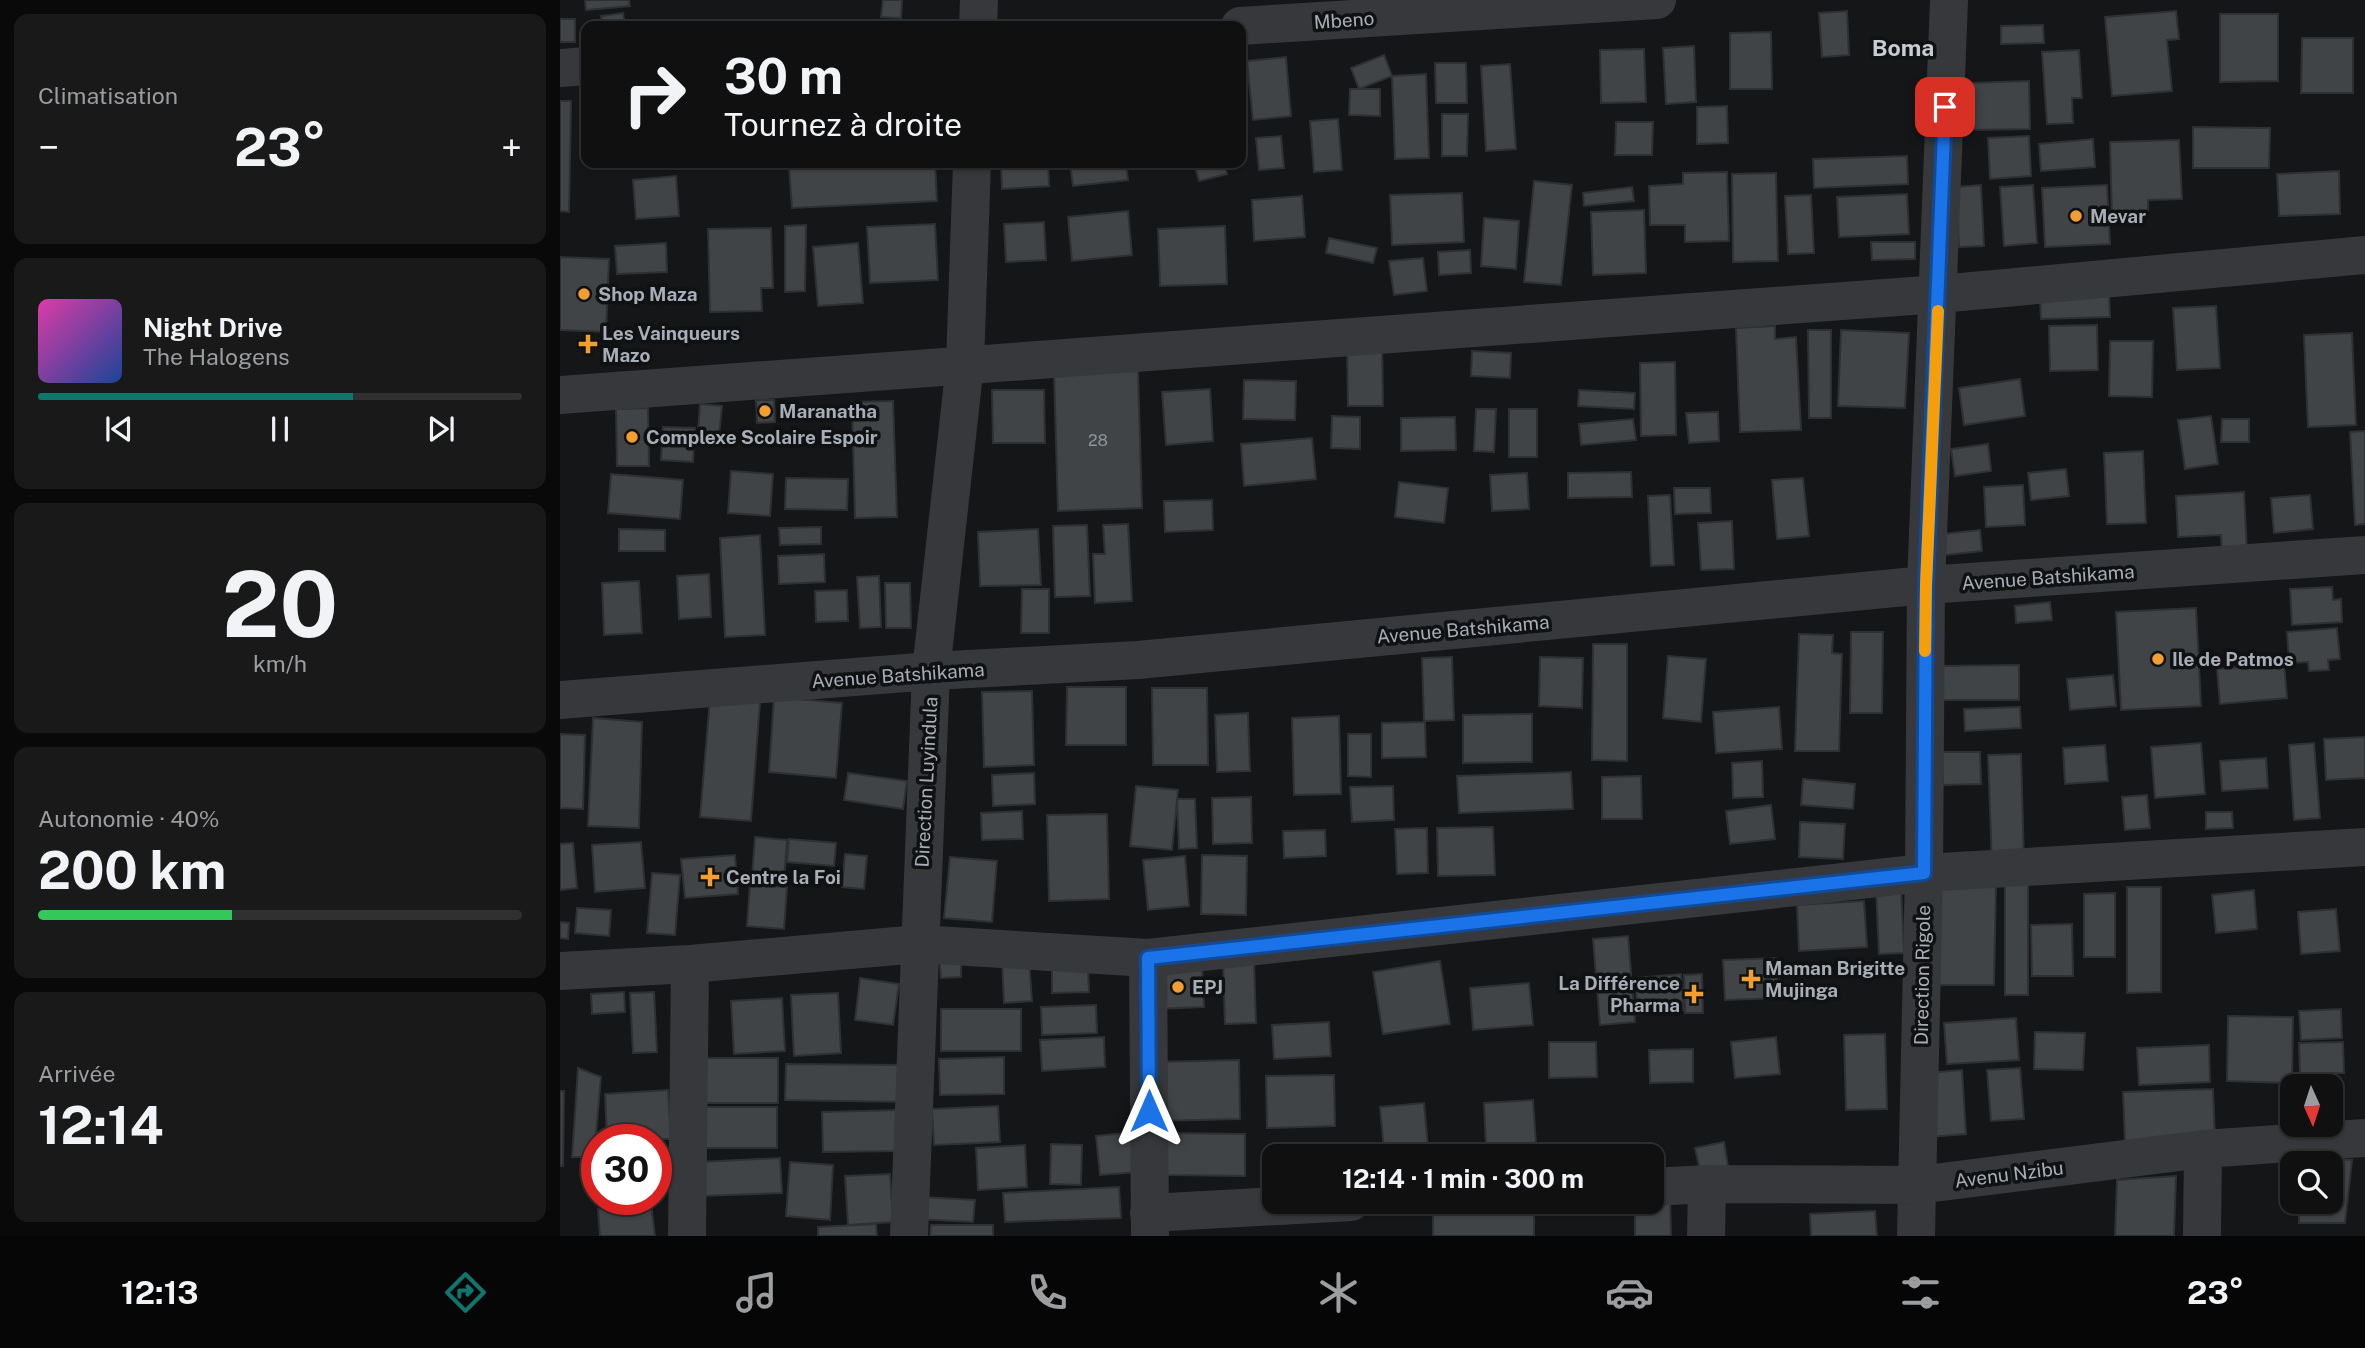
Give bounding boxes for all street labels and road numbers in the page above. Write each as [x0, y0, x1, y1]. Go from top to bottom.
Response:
street label: Mbeno [1313, 7, 1375, 33]
street label: Avenue Batshikama [1961, 560, 2135, 594]
street label: Avenue Batshikama [1376, 610, 1550, 648]
street label: Avenue Batshikama [811, 658, 985, 692]
street label: Direction Luyindula [911, 696, 941, 868]
street label: Direction Rigole [1910, 905, 1934, 1045]
street label: Avenu Nzibu [1953, 1156, 2065, 1192]

